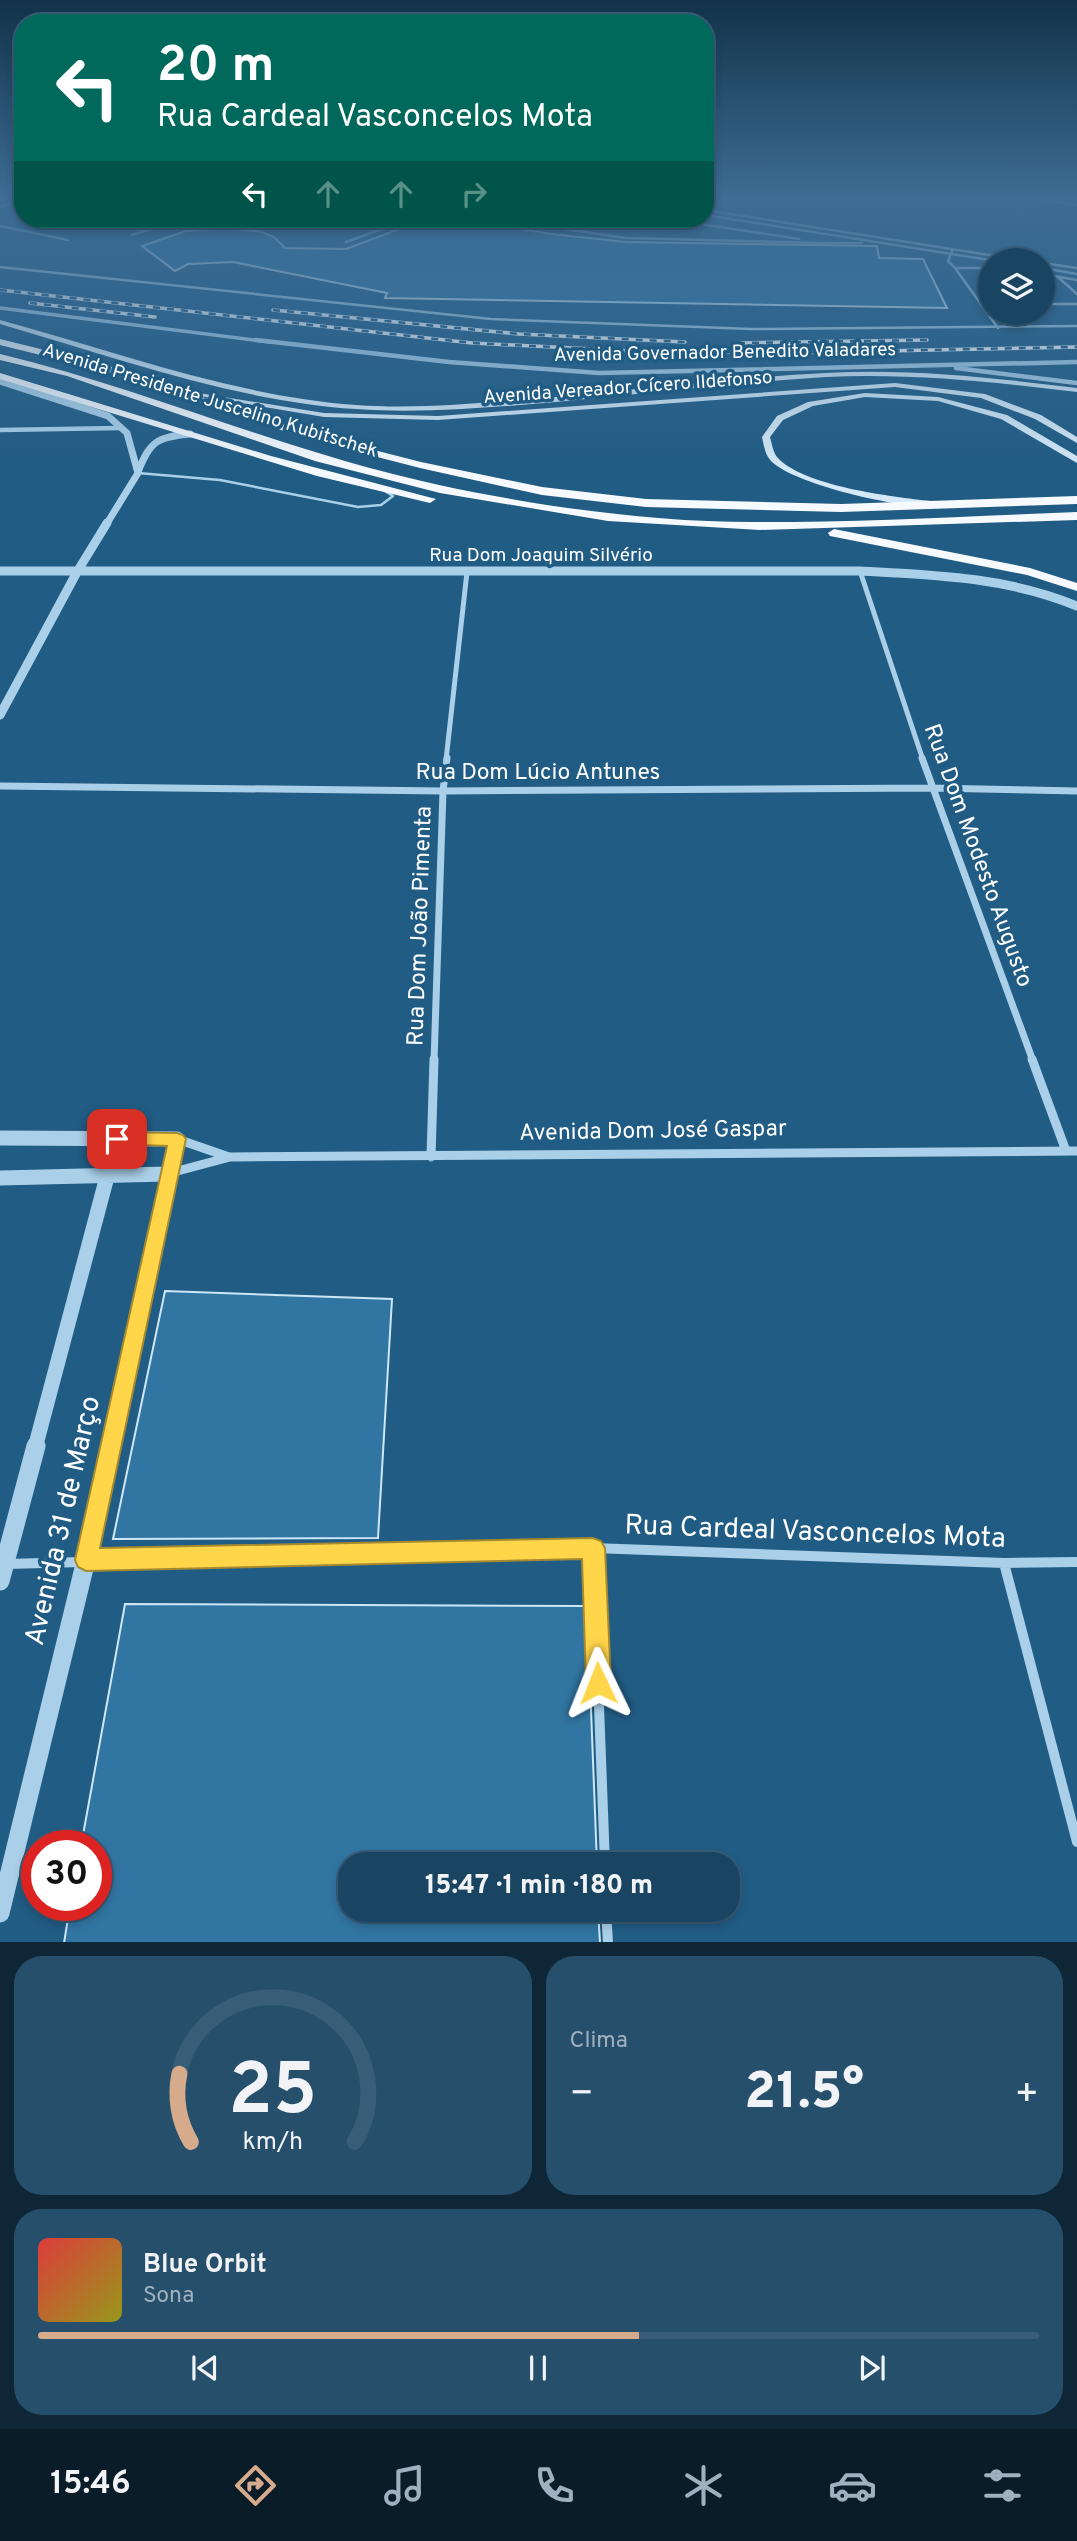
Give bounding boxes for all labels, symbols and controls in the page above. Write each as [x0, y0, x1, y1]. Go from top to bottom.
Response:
text: 20 m [157, 37, 274, 99]
icon: left [42, 42, 133, 133]
text: Rua Cardeal Vasconcelos Mota [157, 98, 593, 138]
icon: left [236, 175, 274, 213]
icon: ahead [309, 175, 347, 213]
icon: ahead [382, 175, 420, 213]
icon: right [455, 175, 493, 213]
map controls [978, 248, 1055, 325]
button: layers [978, 248, 1055, 325]
street label: Avenida Presidente Juscelino Kubitschek [40, 338, 380, 464]
street label: Avenida Governador Benedito Valadares [554, 338, 896, 368]
street label: Avenida Vereador Cícero Ildefonso [483, 366, 773, 410]
street label: Rua Dom Joaquim Silvério [429, 544, 653, 568]
street label: Rua Dom Modesto Augusto [916, 720, 1038, 992]
street label: Rua Dom Lúcio Antunes [416, 759, 660, 788]
street label: Rua Dom João Pimenta [402, 805, 440, 1047]
pin [87, 1109, 147, 1169]
street label: Avenida Dom José Gaspar [519, 1115, 787, 1149]
icon: arrive [98, 1120, 136, 1158]
street label: Avenida 31 de Março [18, 1393, 110, 1649]
street label: Rua Cardeal Vasconcelos Mota [624, 1508, 1006, 1558]
position arrow [561, 1646, 635, 1720]
speed limit sign: 30 [21, 1830, 112, 1921]
text: 15:47 · 1 min · 180 m [425, 1870, 653, 1903]
text: Clima [570, 2027, 628, 2056]
text: 25 [228, 2048, 317, 2140]
text: 21.5° [744, 2061, 864, 2127]
text: − [570, 2071, 594, 2120]
text: + [1014, 2071, 1039, 2120]
text: km/h [242, 2126, 303, 2158]
text: Blue Orbit [143, 2249, 267, 2282]
text: Sona [143, 2282, 194, 2311]
icon: previous [186, 2349, 224, 2387]
icon: pause [519, 2349, 557, 2387]
icon: next [853, 2349, 891, 2387]
icon: directions [231, 2461, 280, 2510]
icon: music [380, 2461, 429, 2510]
icon: phone [530, 2461, 579, 2510]
icon: climate [679, 2461, 728, 2510]
icon: car [828, 2461, 877, 2510]
icon: filters [978, 2461, 1027, 2510]
text: 15:46 [50, 2465, 131, 2505]

